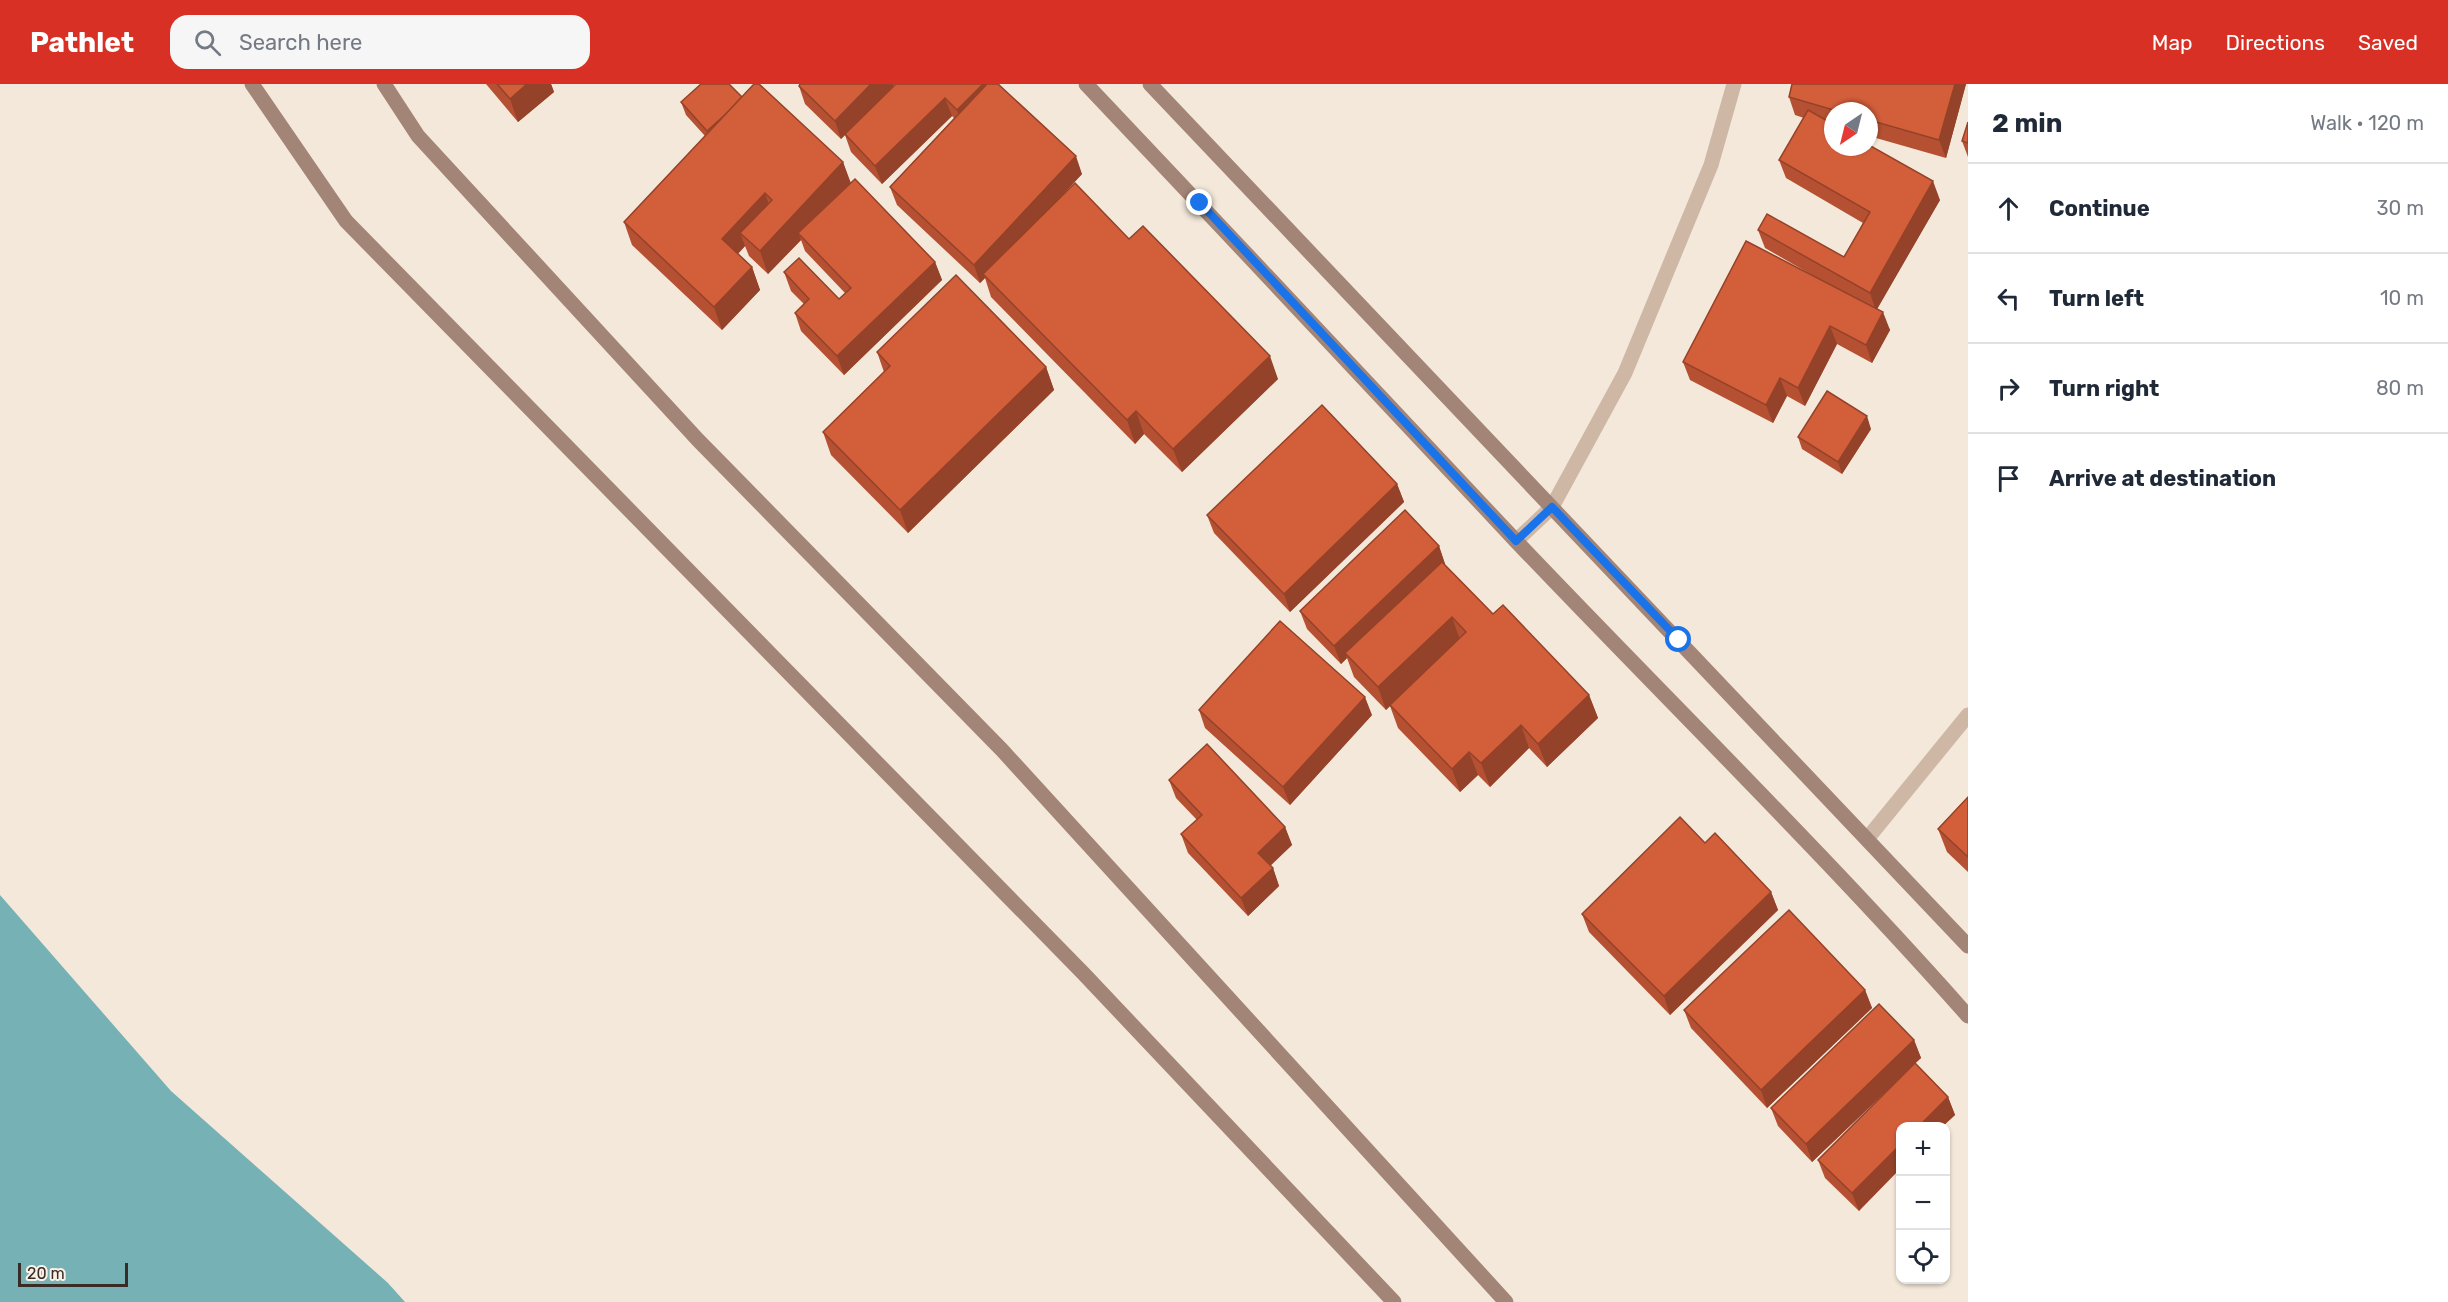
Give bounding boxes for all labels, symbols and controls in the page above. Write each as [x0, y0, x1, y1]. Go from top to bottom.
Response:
search box [170, 15, 590, 69]
text: Pathlet [30, 26, 134, 59]
icon: search [191, 26, 224, 59]
text: Search here [239, 29, 362, 56]
text: Map [2152, 30, 2193, 55]
text: Directions [2226, 30, 2325, 55]
text: Saved [2358, 30, 2418, 55]
north arrow [1824, 102, 1878, 156]
text: 2 min [1992, 108, 2062, 139]
text: Walk · 120 m [2310, 111, 2424, 135]
route end [1186, 189, 1212, 215]
icon: ahead [1992, 192, 2025, 225]
text: Continue [2049, 195, 2150, 222]
text: 30 m [2377, 196, 2424, 220]
icon: left [1992, 282, 2025, 315]
text: Turn left [2049, 285, 2144, 312]
text: 10 m [2380, 286, 2424, 310]
icon: right [1992, 372, 2025, 405]
text: Turn right [2049, 375, 2159, 402]
text: 80 m [2376, 376, 2424, 400]
icon: arrive [1992, 462, 2025, 495]
text: Arrive at destination [2049, 465, 2276, 492]
route start [1665, 626, 1691, 652]
map controls [1896, 1122, 1950, 1284]
button: + [1896, 1122, 1950, 1176]
button: − [1896, 1176, 1950, 1230]
button: locate [1896, 1230, 1950, 1284]
scale bar [18, 1260, 128, 1288]
text: 20 m [27, 1264, 65, 1283]

